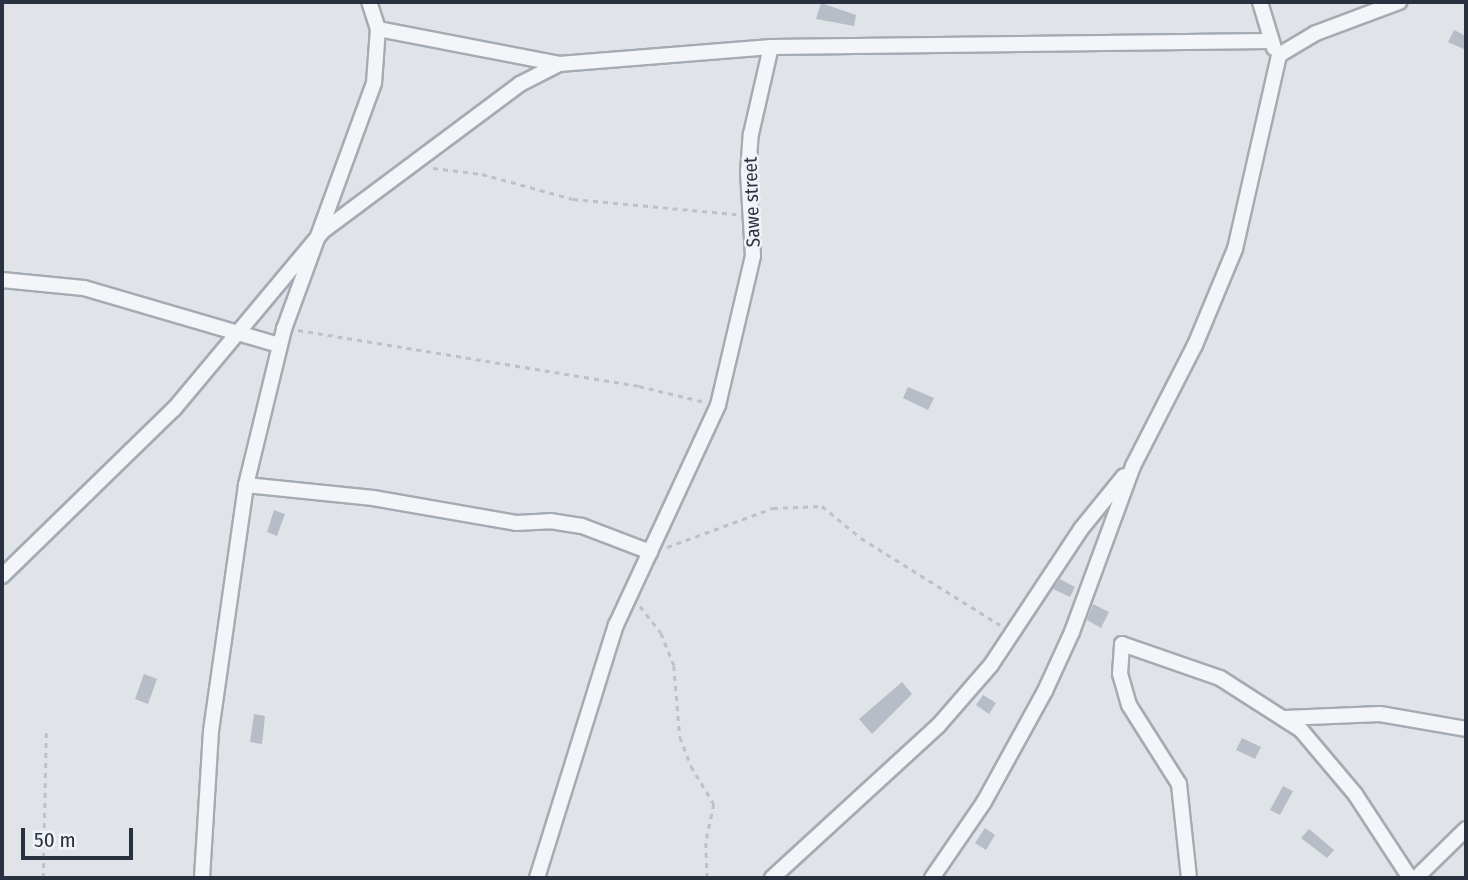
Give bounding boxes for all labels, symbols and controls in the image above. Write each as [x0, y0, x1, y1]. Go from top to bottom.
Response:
street label: Sawe street [739, 156, 765, 248]
scale bar [24, 814, 136, 858]
text: 50 m [34, 827, 76, 853]

